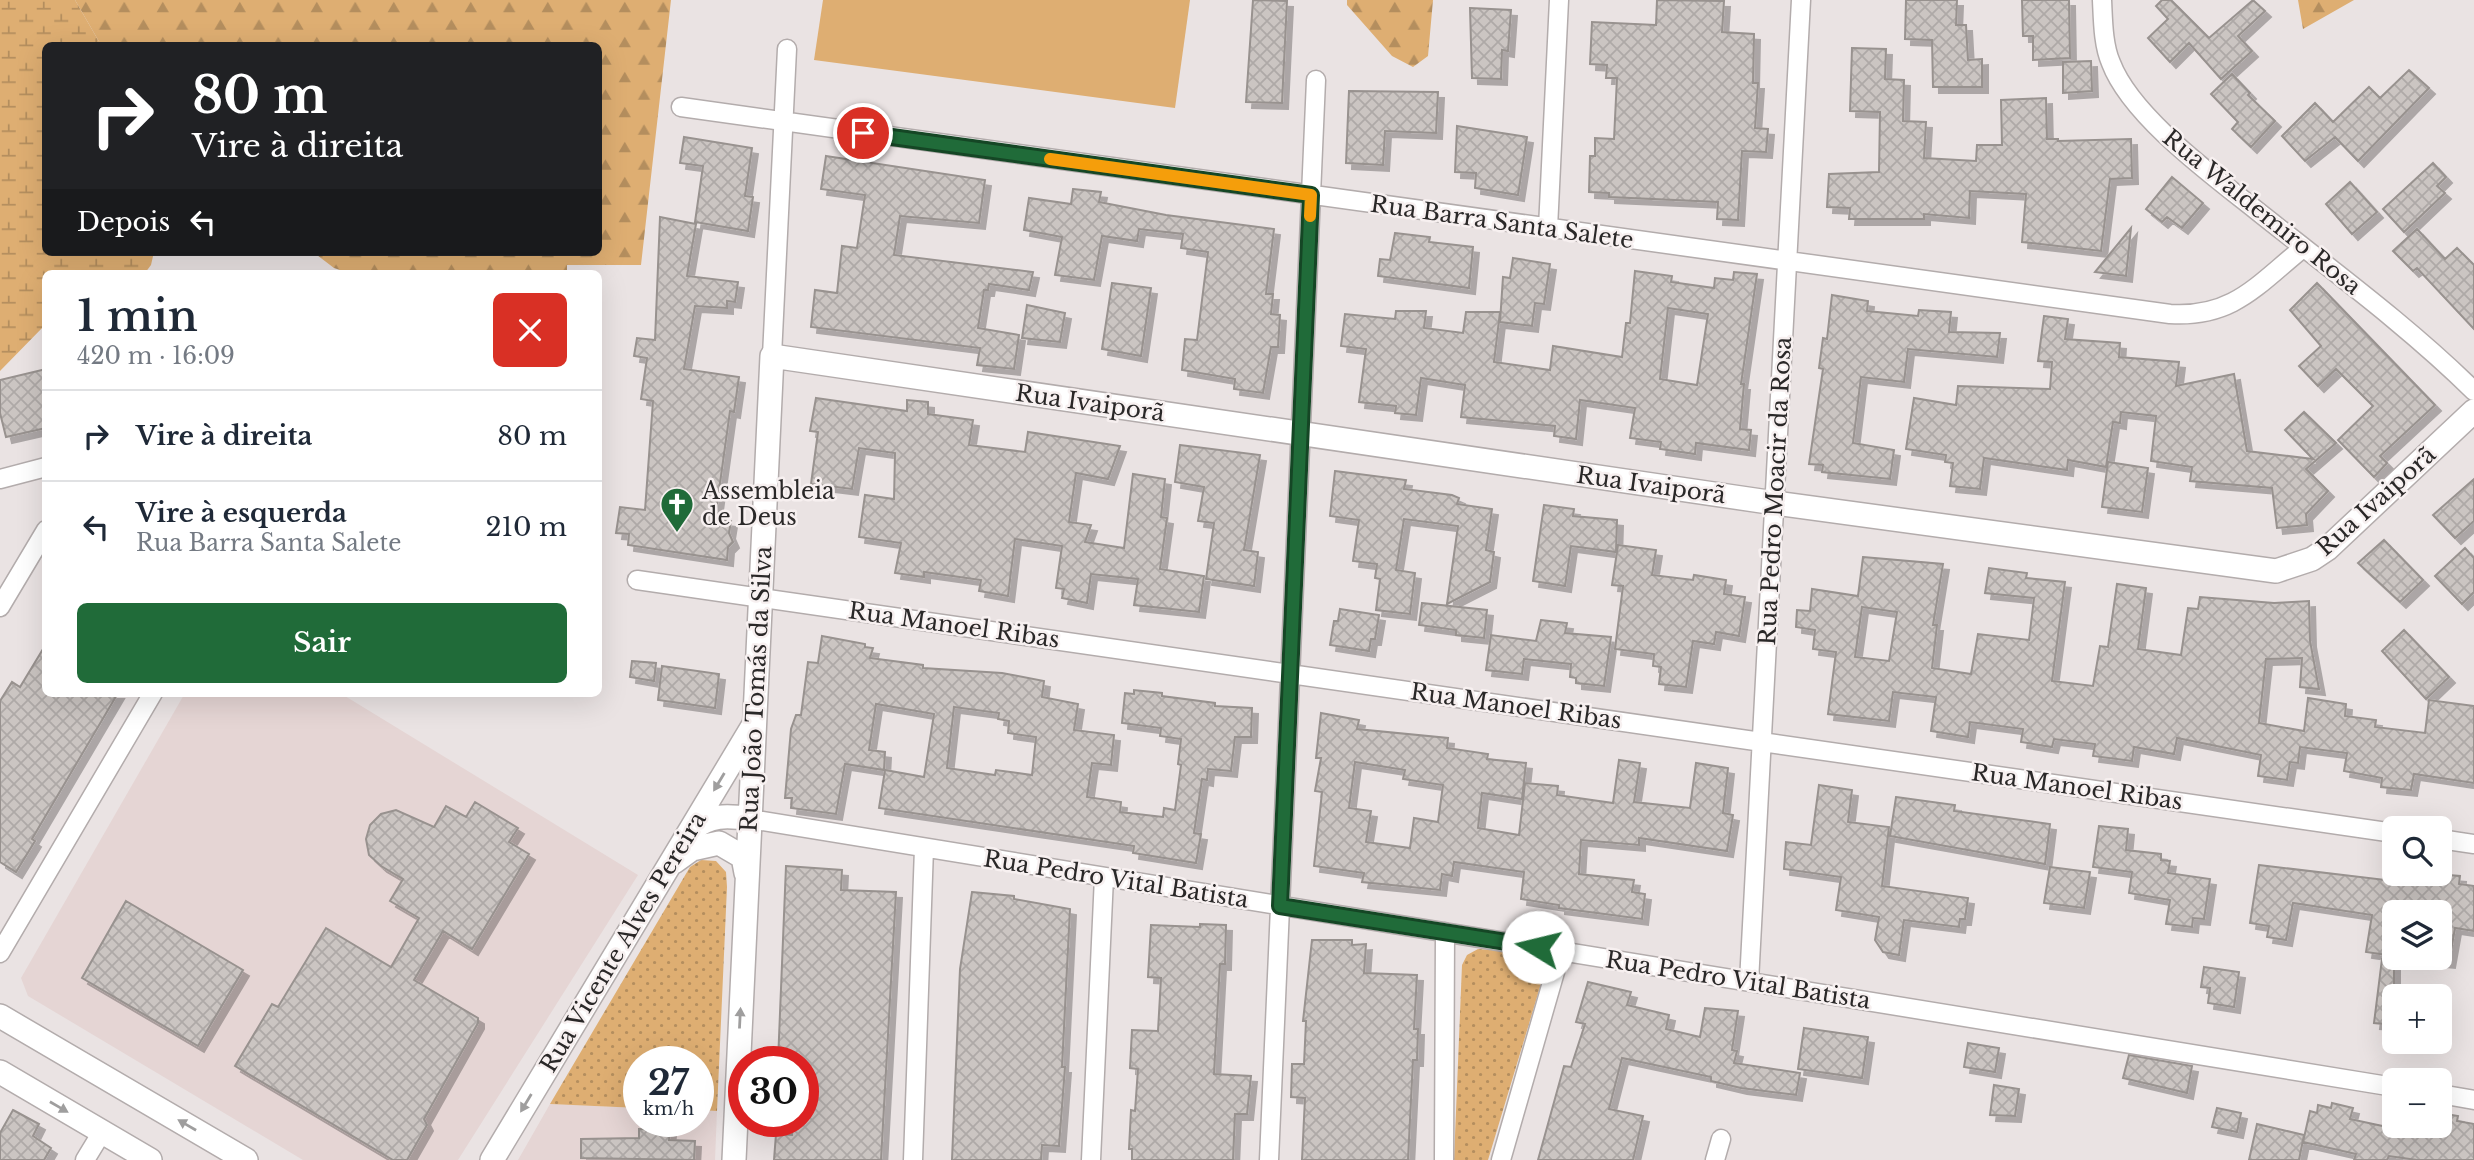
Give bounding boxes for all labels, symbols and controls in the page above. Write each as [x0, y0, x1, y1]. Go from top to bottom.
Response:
text: 80 m [192, 65, 327, 126]
icon: right [77, 70, 168, 161]
pin [833, 103, 893, 163]
icon: arrive [844, 114, 882, 152]
street label: Rua Waldemiro Rosa [2157, 124, 2367, 301]
text: Vire à direita [192, 126, 403, 166]
street label: Rua Barra Santa Salete [1369, 190, 1635, 254]
icon: left [184, 203, 222, 241]
text: Depois [77, 206, 170, 238]
text: 1 min [77, 290, 198, 342]
button: close [493, 293, 567, 367]
street label: Rua Pedro Moacir da Rosa [1753, 336, 1797, 646]
text: 420 m · 16:09 [77, 342, 235, 370]
street label: Rua Ivaiporã [1014, 379, 1167, 427]
icon: right [77, 417, 115, 455]
text: Vire à direita [136, 420, 312, 452]
text: 80 m [497, 420, 567, 452]
street label: Rua Ivaiporã [2311, 440, 2441, 562]
street label: Rua Ivaiporã [1575, 461, 1728, 509]
place label: Assembleia de Deus [701, 477, 835, 531]
church icon: Assembleia de Deus [658, 485, 696, 534]
text: Vire à esquerda [136, 497, 347, 529]
icon: left [77, 508, 115, 546]
text: 210 m [485, 511, 567, 543]
text: Rua Barra Santa Salete [136, 529, 401, 557]
street label: Rua João Tomás da Silva [735, 545, 777, 833]
street label: Rua Manoel Ribas [847, 596, 1061, 654]
button: Sair [77, 603, 567, 683]
street label: Rua Manoel Ribas [1409, 677, 1623, 735]
street label: Rua Manoel Ribas [1970, 758, 2184, 816]
one-way arrow [713, 773, 725, 792]
street label: Rua Vicente Alves Pereira [534, 806, 712, 1077]
map controls [2382, 816, 2452, 1138]
button: search [2382, 816, 2452, 886]
street label: Rua Pedro Vital Batista [982, 844, 1251, 914]
button: layers [2382, 900, 2452, 970]
position arrow [1501, 910, 1575, 984]
street label: Rua Pedro Vital Batista [1604, 945, 1873, 1015]
button: + [2382, 984, 2452, 1054]
one-way arrow [735, 1007, 746, 1029]
speed limit sign: 30 [728, 1046, 819, 1137]
text: 27 [648, 1061, 689, 1104]
button: − [2382, 1068, 2452, 1138]
one-way arrow [520, 1094, 533, 1113]
text: km/h [643, 1098, 694, 1120]
one-way arrow [49, 1100, 68, 1113]
one-way arrow [177, 1119, 196, 1132]

